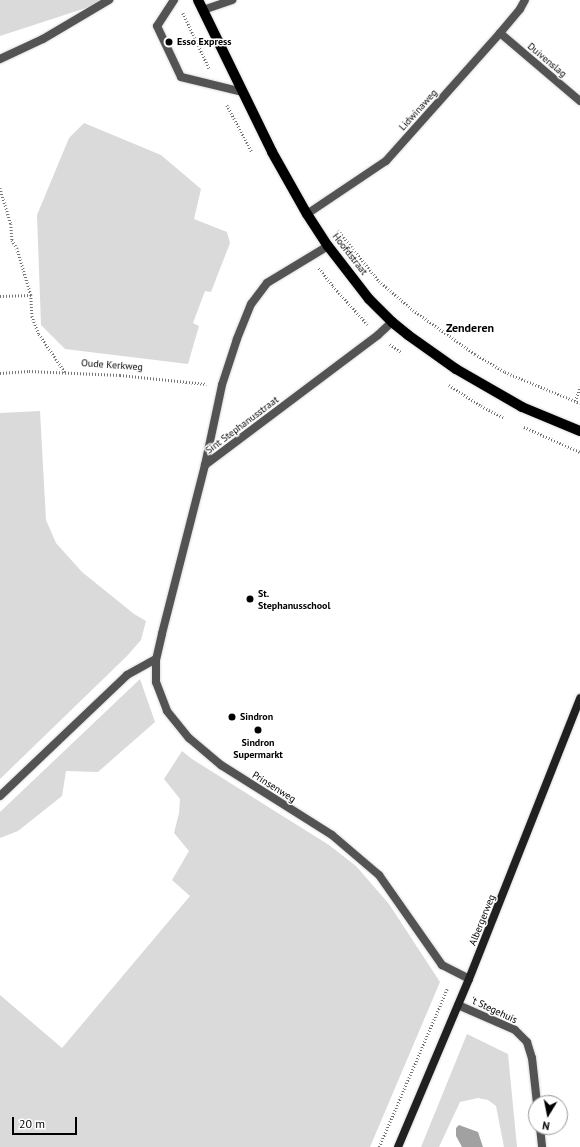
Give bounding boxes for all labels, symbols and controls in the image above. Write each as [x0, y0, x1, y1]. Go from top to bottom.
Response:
place label: Esso Express [177, 36, 231, 48]
marker: Esso Express [164, 37, 174, 47]
street label: Duivenslag [525, 40, 569, 80]
street label: Lidwinaweg [396, 87, 440, 133]
street label: Hoofdstraat [330, 231, 370, 277]
district label: Zenderen [446, 321, 494, 335]
street label: Oude Kerkweg [81, 357, 143, 373]
street label: Sint Stephanusstraat [203, 394, 281, 456]
place label: St. Stephanusschool [258, 587, 330, 610]
marker: St. Stephanusschool [245, 594, 255, 604]
place label: Sindron [240, 711, 273, 723]
marker: Sindron [227, 712, 237, 722]
marker: Sindron Supermarkt [253, 725, 263, 735]
place label: Sindron Supermarkt [233, 736, 283, 760]
street label: Prinsenweg [250, 769, 298, 805]
street label: Albergerweg [466, 893, 498, 947]
street label: 't Stegehuis [469, 994, 519, 1026]
north arrow [528, 1095, 568, 1135]
scale bar [14, 1109, 79, 1135]
text: 20 m [19, 1116, 45, 1131]
text: N [541, 1118, 551, 1133]

